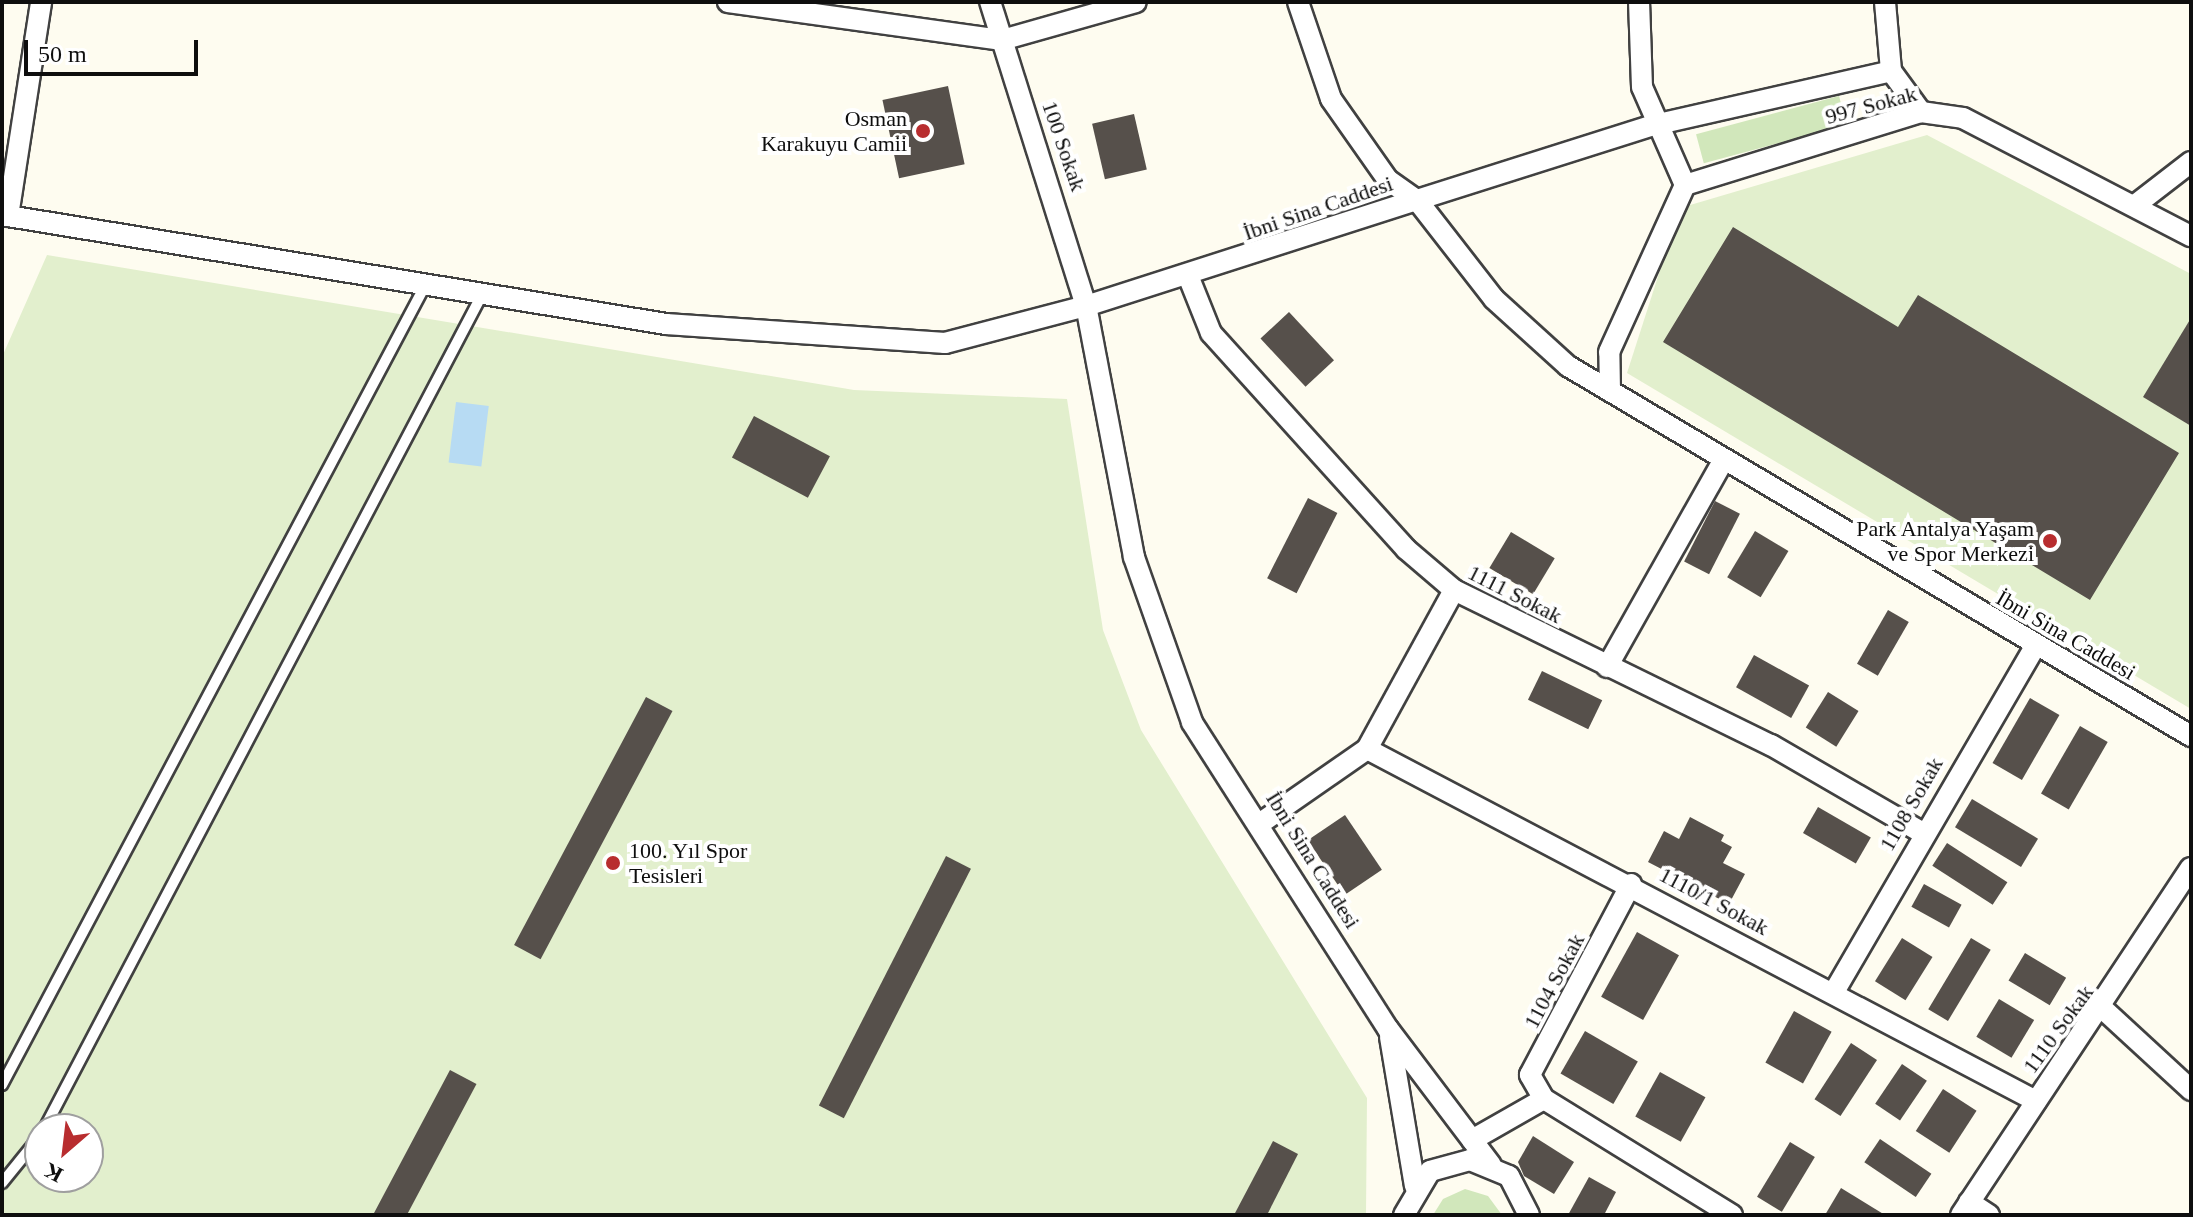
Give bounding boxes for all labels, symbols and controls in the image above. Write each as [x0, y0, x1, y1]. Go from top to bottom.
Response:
scale bar [28, 24, 202, 74]
text: 50 m [38, 41, 87, 67]
street label: 997 Sokak [1822, 80, 1920, 130]
street label: 100 Sokak [1036, 97, 1092, 195]
place label: Osman Karakuyu Camii [761, 105, 907, 156]
marker: Osman Karakuyu Camii [914, 122, 932, 140]
street label: İbni Sina Caddesi [1240, 170, 1396, 246]
place label: Park Antalya Yaşam ve Spor Merkezi [1854, 515, 2034, 566]
marker: Park Antalya Yaşam ve Spor Merkezi [2041, 532, 2059, 550]
street label: 1111 Sokak [1464, 559, 1566, 629]
street label: İbni Sina Caddesi [1992, 584, 2140, 686]
street label: 1108 Sokak [1874, 753, 1948, 855]
street label: İbni Sina Caddesi [1260, 787, 1366, 933]
place label: 100. Yıl Spor Tesisleri [629, 837, 748, 888]
marker: 100. Yıl Spor Tesisleri [604, 854, 622, 872]
street label: 1110/1 Sokak [1655, 861, 1773, 941]
street label: 1104 Sokak [1518, 929, 1590, 1033]
street label: 1110 Sokak [2017, 980, 2099, 1078]
north arrow [24, 1113, 104, 1193]
text: K [40, 1158, 67, 1188]

